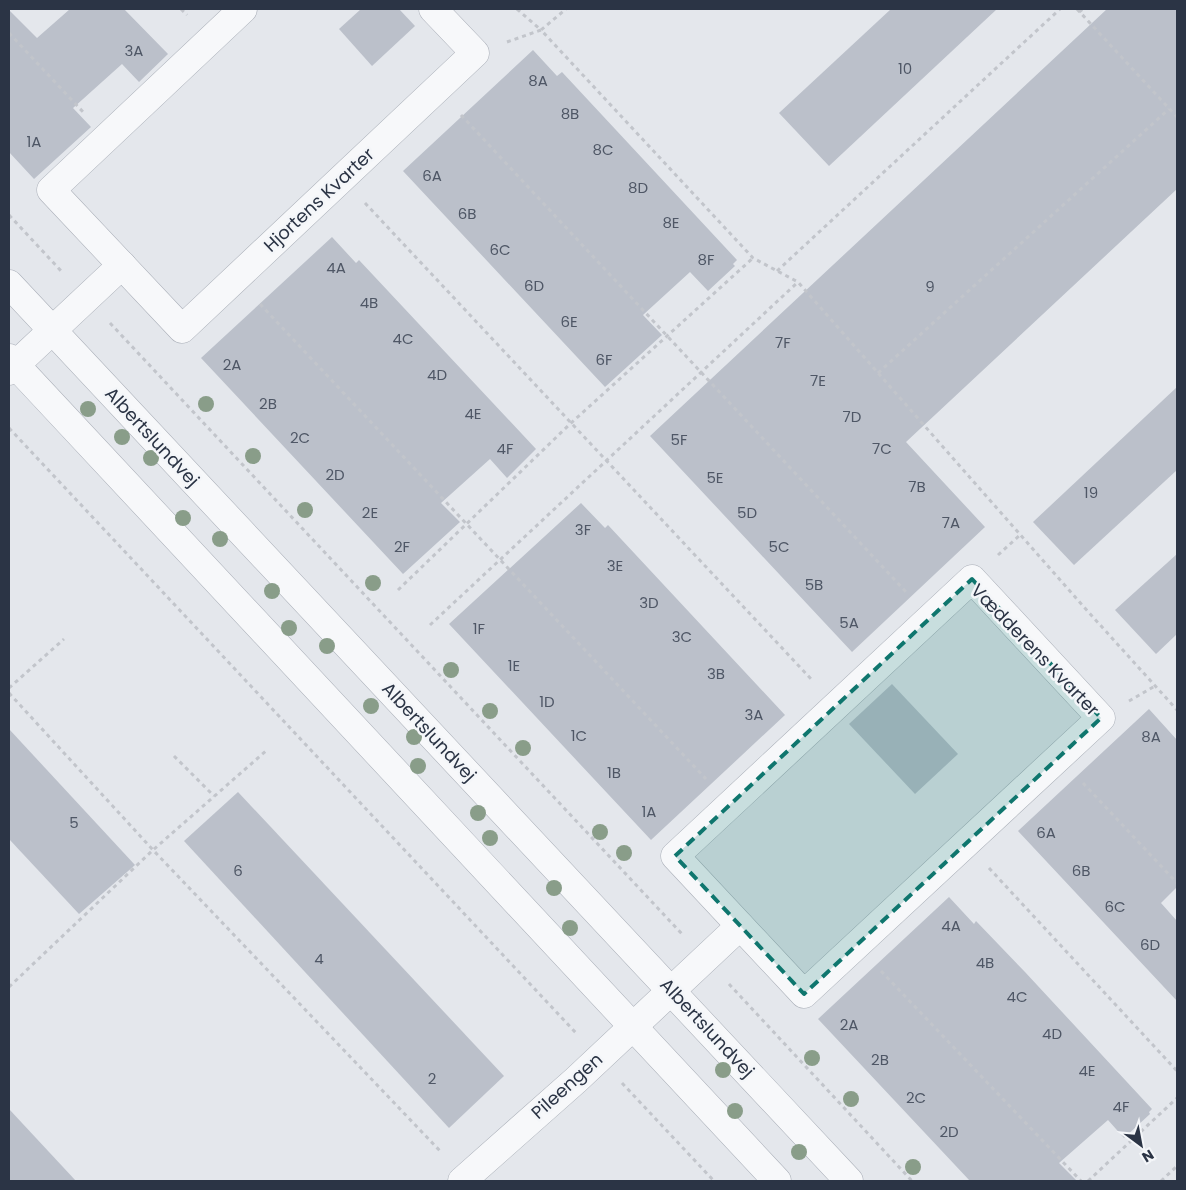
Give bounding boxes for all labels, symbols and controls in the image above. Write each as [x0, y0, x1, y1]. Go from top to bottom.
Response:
house number: 3A [125, 40, 143, 61]
house number: 10 [898, 58, 912, 79]
house number: 8A [528, 70, 548, 91]
house number: 8B [561, 103, 579, 124]
house number: 1A [27, 131, 41, 152]
house number: 8C [592, 139, 614, 160]
street label: Hjortens Kvarter [258, 142, 380, 257]
house number: 6A [422, 165, 442, 186]
house number: 8D [628, 177, 648, 198]
house number: 6B [458, 203, 476, 224]
house number: 8E [662, 212, 680, 233]
house number: 6C [489, 239, 511, 260]
house number: 8F [697, 249, 715, 270]
house number: 4A [326, 257, 346, 278]
house number: 6D [524, 275, 544, 296]
house number: 9 [925, 276, 935, 297]
house number: 4B [360, 292, 378, 313]
house number: 6E [560, 311, 578, 332]
house number: 4C [392, 328, 414, 349]
house number: 7F [775, 332, 791, 353]
house number: 6F [595, 349, 613, 370]
house number: 2A [223, 354, 241, 375]
house number: 4D [427, 364, 447, 385]
house number: 7E [810, 370, 826, 391]
street label: Albertslundvej [100, 381, 205, 492]
house number: 2B [259, 393, 277, 414]
house number: 4E [464, 403, 482, 424]
house number: 7D [843, 406, 861, 427]
house number: 2C [290, 427, 310, 448]
house number: 5F [671, 429, 688, 450]
house number: 4F [497, 438, 514, 459]
house number: 7C [872, 438, 892, 459]
house number: 2D [325, 464, 345, 485]
house number: 5E [706, 467, 724, 488]
house number: 7B [908, 476, 926, 497]
house number: 19 [1084, 482, 1098, 503]
house number: 2E [362, 502, 378, 523]
house number: 5D [737, 502, 757, 523]
house number: 7A [942, 512, 960, 533]
house number: 3F [575, 519, 592, 540]
house number: 2F [394, 536, 411, 557]
house number: 5C [768, 536, 790, 557]
house number: 3E [607, 555, 623, 576]
house number: 5B [805, 574, 823, 595]
street label: Vædderens Kvarter [966, 578, 1105, 722]
house number: 3D [639, 592, 659, 613]
house number: 5A [839, 612, 859, 633]
house number: 1F [473, 618, 486, 639]
house number: 3C [672, 626, 692, 647]
house number: 1E [508, 655, 520, 676]
house number: 3B [707, 663, 725, 684]
street label: Albertslundvej [377, 676, 482, 787]
house number: 1D [539, 691, 555, 712]
house number: 3A [745, 704, 763, 725]
house number: 1C [571, 725, 587, 746]
house number: 8A [1141, 726, 1161, 747]
house number: 1B [607, 762, 621, 783]
house number: 1A [642, 801, 656, 822]
house number: 5 [69, 812, 79, 833]
house number: 6A [1036, 822, 1056, 843]
house number: 6 [233, 860, 243, 881]
house number: 6B [1072, 860, 1090, 881]
house number: 6C [1104, 896, 1126, 917]
house number: 4A [941, 915, 961, 936]
house number: 6D [1140, 934, 1160, 955]
house number: 4 [314, 948, 324, 969]
house number: 4B [976, 952, 994, 973]
street label: Albertslundvej [655, 972, 760, 1083]
house number: 4C [1006, 986, 1028, 1007]
house number: 2A [840, 1014, 858, 1035]
house number: 4D [1042, 1023, 1062, 1044]
street label: Pileengen [526, 1047, 608, 1124]
house number: 2B [871, 1049, 889, 1070]
house number: 4E [1078, 1060, 1096, 1081]
house number: 2 [428, 1068, 436, 1089]
house number: 2C [906, 1087, 926, 1108]
house number: 4F [1113, 1096, 1130, 1117]
north arrow [1116, 1120, 1166, 1170]
house number: 2D [939, 1121, 959, 1142]
text: N [1138, 1145, 1158, 1167]

